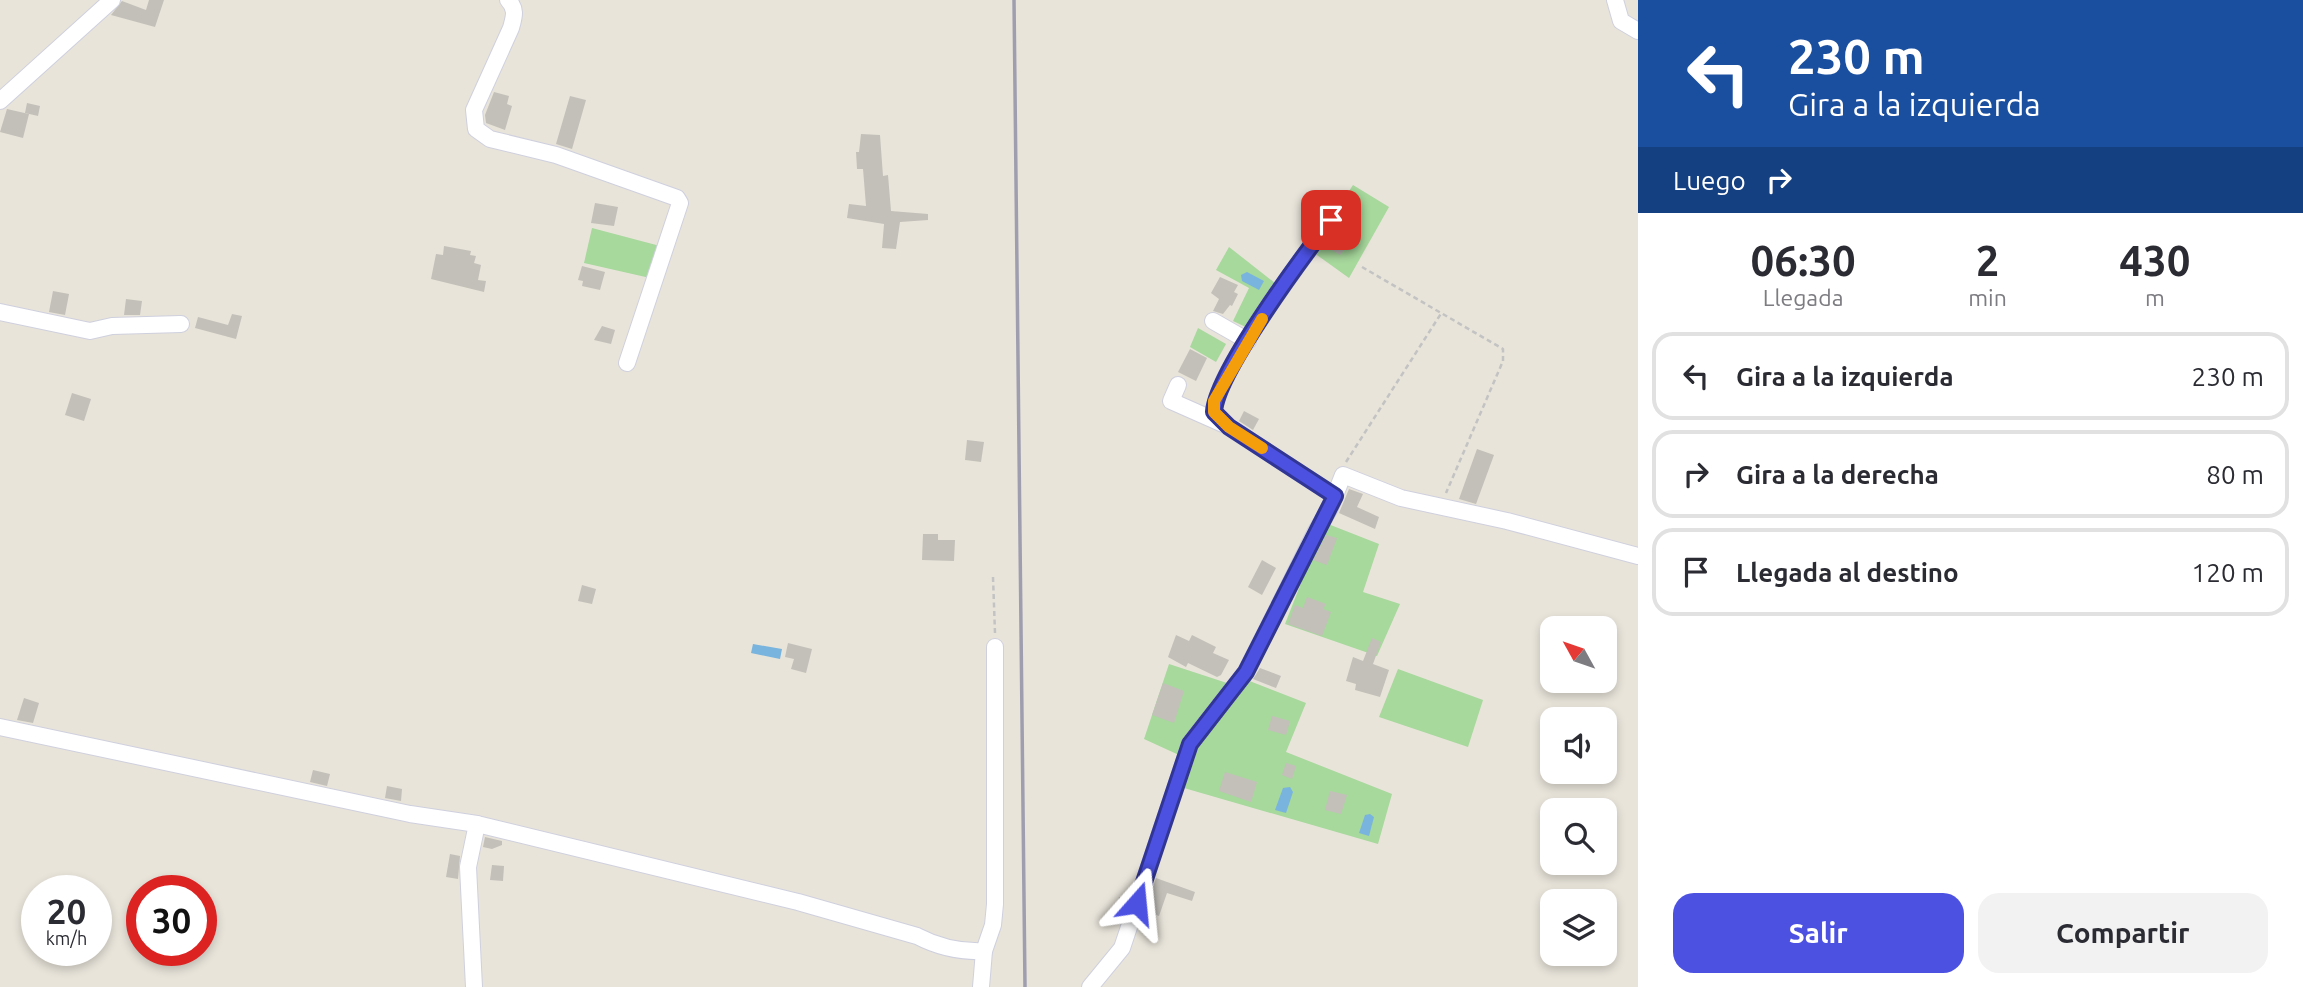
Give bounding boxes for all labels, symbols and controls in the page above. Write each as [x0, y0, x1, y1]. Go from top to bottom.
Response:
icon: left [1673, 28, 1764, 119]
text: 230 m [1788, 28, 1925, 83]
text: Gira a la izquierda [1788, 86, 2041, 122]
icon: right [1760, 161, 1798, 199]
text: Luego [1673, 166, 1746, 195]
pin [1301, 190, 1361, 250]
icon: arrive [1312, 201, 1350, 239]
text: 06:30 [1751, 237, 1856, 284]
text: 2 [1976, 237, 1999, 284]
text: 430 [2119, 237, 2190, 284]
text: Llegada [1763, 285, 1843, 310]
text: min [1968, 285, 2007, 310]
text: m [2145, 285, 2165, 310]
icon: left [1677, 357, 1715, 395]
text: Gira a la izquierda [1736, 362, 1954, 391]
text: 230 m [2192, 362, 2264, 391]
icon: right [1677, 455, 1715, 493]
text: Gira a la derecha [1736, 460, 1939, 489]
text: 80 m [2206, 460, 2264, 489]
icon: arrive [1677, 553, 1715, 591]
text: Llegada al destino [1736, 558, 1959, 587]
text: 120 m [2192, 558, 2264, 587]
north arrow [1540, 616, 1617, 693]
map controls [1540, 616, 1617, 966]
button: sound [1540, 707, 1617, 784]
button: search [1540, 798, 1617, 875]
position arrow [1100, 866, 1174, 940]
speed limit sign: 30 [126, 875, 217, 966]
button: layers [1540, 889, 1617, 966]
text: 20 [47, 891, 86, 931]
button: Salir [1673, 893, 1964, 973]
button: Compartir [1978, 893, 2268, 973]
text: km/h [46, 928, 87, 948]

